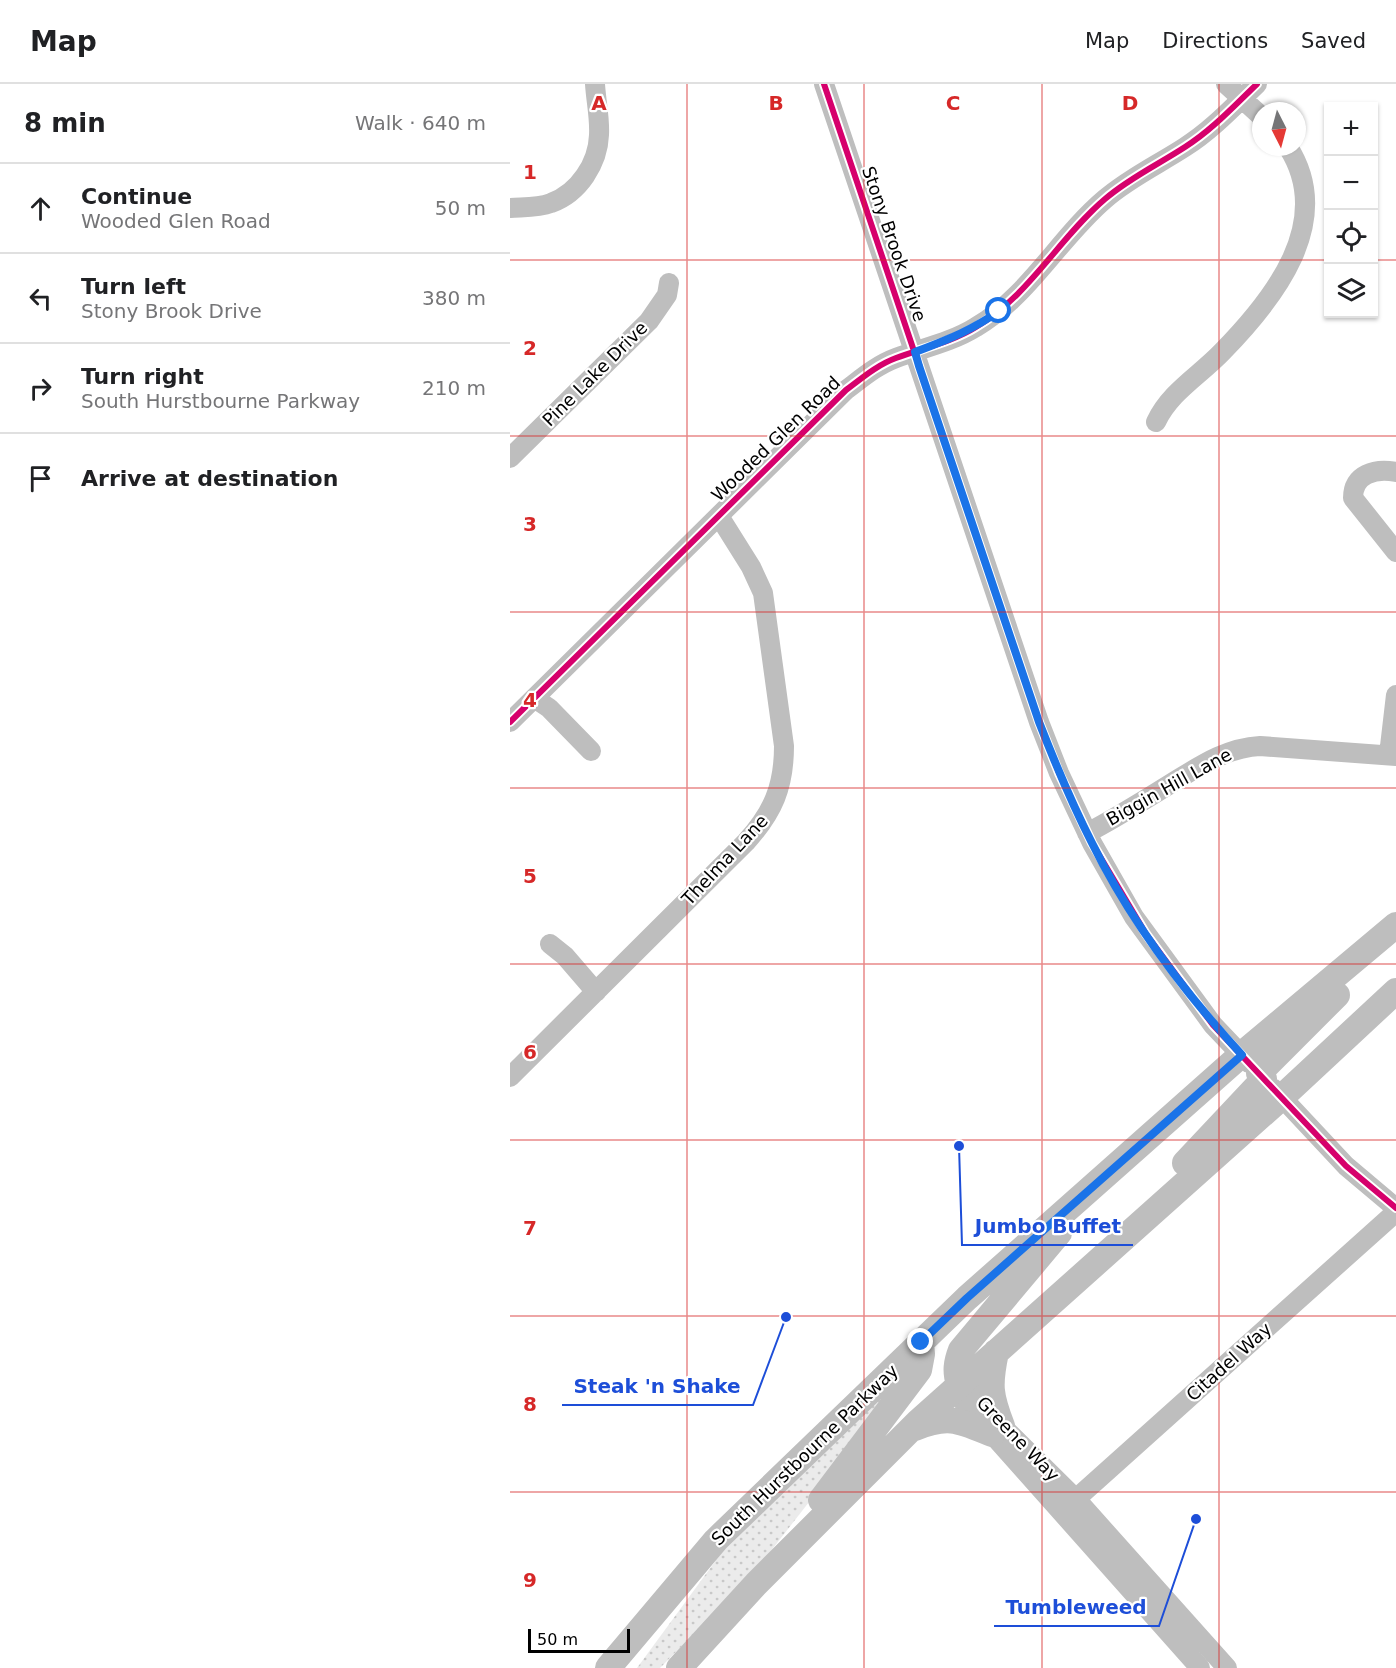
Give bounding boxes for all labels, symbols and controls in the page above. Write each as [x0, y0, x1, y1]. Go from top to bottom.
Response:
text: Map [30, 25, 97, 58]
text: Map [1085, 29, 1129, 53]
text: Directions [1162, 29, 1268, 53]
text: Saved [1301, 29, 1366, 53]
text: A [591, 91, 607, 115]
text: B [768, 91, 784, 115]
text: C [946, 91, 960, 115]
text: D [1122, 91, 1138, 115]
north arrow [1252, 102, 1306, 156]
map controls [1324, 102, 1378, 318]
button: + [1324, 102, 1378, 156]
text: 8 min [24, 108, 106, 138]
text: Walk · 640 m [355, 111, 486, 135]
button: − [1324, 156, 1378, 210]
text: 1 [523, 160, 537, 184]
street label: Stony Brook Drive [858, 163, 931, 324]
text: Continue [81, 184, 192, 209]
icon: ahead [24, 192, 57, 225]
text: 50 m [435, 196, 486, 220]
text: Wooded Glen Road [81, 209, 271, 233]
button: locate [1324, 210, 1378, 264]
button: layers [1324, 264, 1378, 318]
text: Turn left [81, 274, 186, 299]
icon: left [24, 282, 57, 315]
text: 380 m [422, 286, 486, 310]
route start [985, 297, 1011, 323]
text: Stony Brook Drive [81, 299, 262, 323]
street label: Pine Lake Drive [538, 317, 651, 430]
text: 2 [523, 336, 537, 360]
text: Turn right [81, 364, 204, 389]
icon: right [24, 372, 57, 405]
street label: Wooded Glen Road [707, 372, 844, 505]
text: 210 m [422, 376, 486, 400]
text: South Hurstbourne Parkway [81, 389, 360, 413]
icon: arrive [24, 462, 57, 495]
text: Arrive at destination [81, 466, 338, 491]
text: 3 [523, 512, 537, 536]
text: 4 [523, 688, 537, 712]
street label: Biggin Hill Lane [1102, 743, 1235, 830]
street label: Thelma Lane [677, 810, 772, 910]
text: 5 [523, 864, 537, 888]
text: 6 [523, 1040, 537, 1064]
callout: Jumbo Buffet [962, 1207, 1133, 1245]
text: Jumbo Buffet [973, 1214, 1122, 1238]
text: 7 [523, 1216, 537, 1240]
street label: Citadel Way [1182, 1318, 1276, 1405]
route end [907, 1328, 933, 1354]
street label: South Hurstbourne Parkway [707, 1360, 903, 1549]
callout: Steak 'n Shake [562, 1367, 753, 1405]
text: Steak 'n Shake [573, 1374, 741, 1398]
text: 8 [523, 1392, 537, 1416]
street label: Greene Way [973, 1392, 1064, 1486]
text: 9 [523, 1568, 537, 1592]
callout: Tumbleweed [994, 1588, 1159, 1626]
text: Tumbleweed [1005, 1595, 1147, 1619]
scale bar [528, 1626, 630, 1654]
text: 50 m [537, 1630, 578, 1649]

